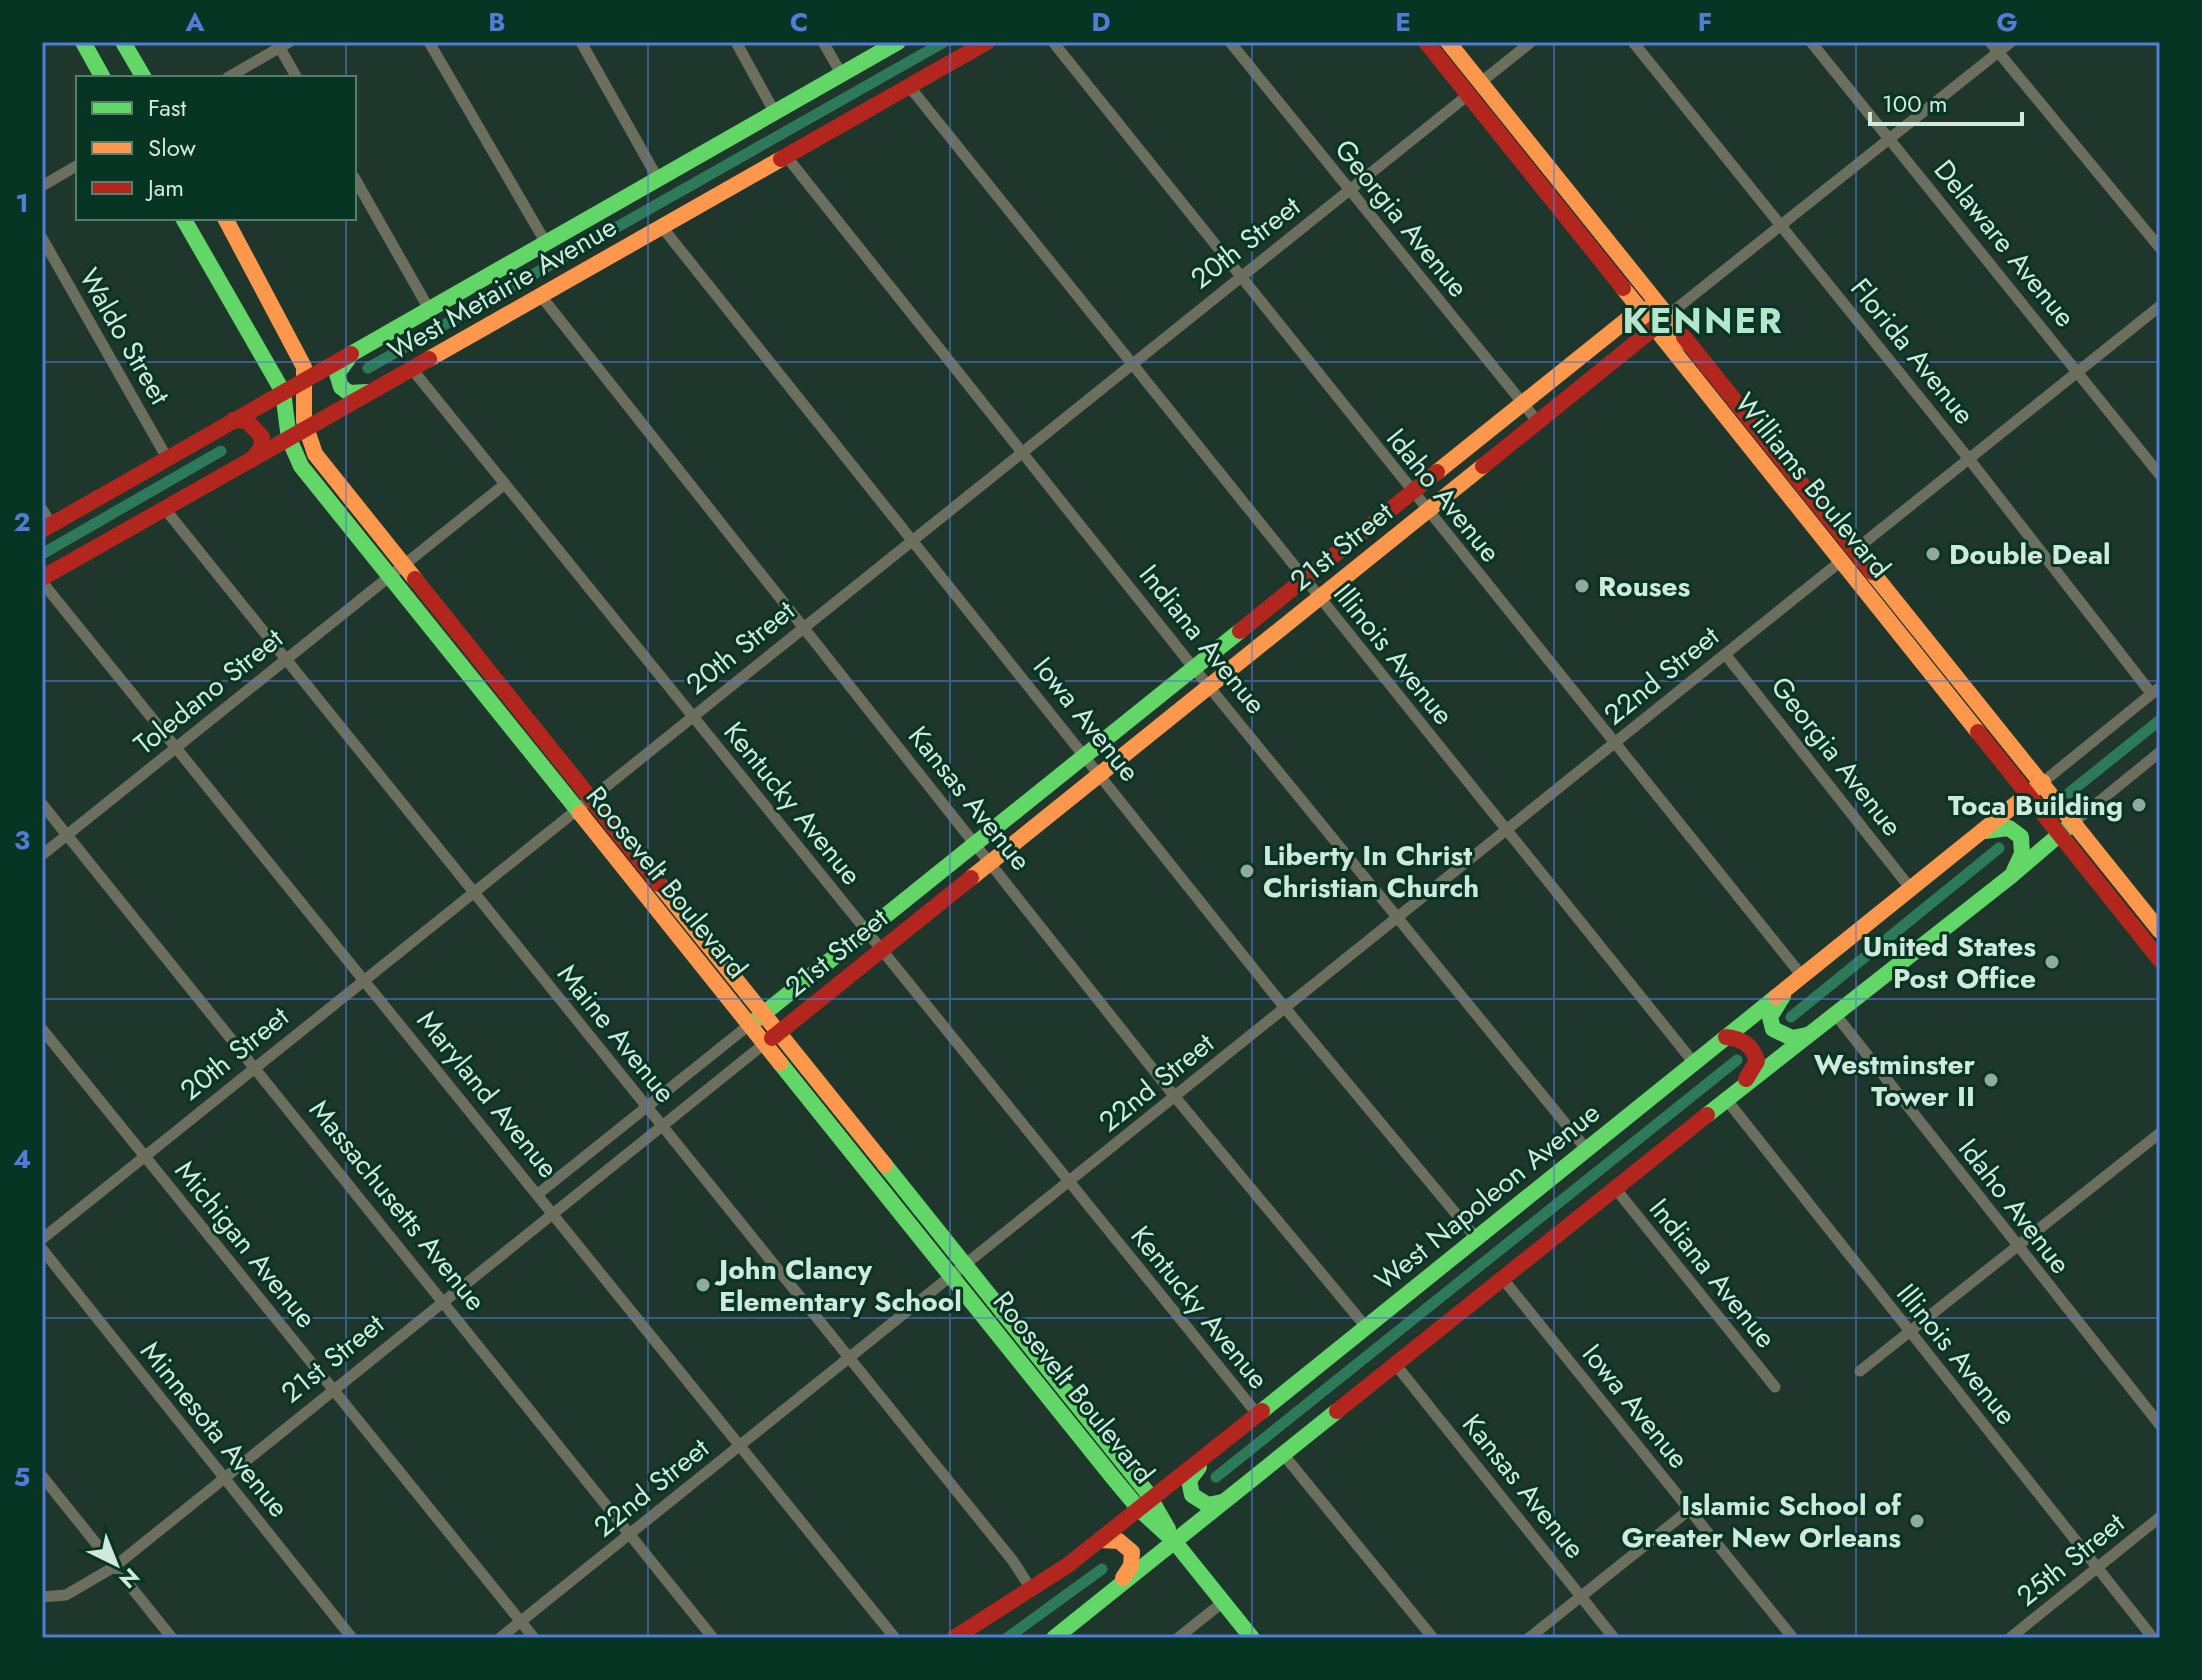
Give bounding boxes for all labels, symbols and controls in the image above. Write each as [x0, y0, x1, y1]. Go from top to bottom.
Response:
text: A [184, 3, 205, 41]
text: B [488, 3, 506, 41]
text: C [790, 3, 808, 41]
text: D [1091, 3, 1111, 41]
text: E [1395, 3, 1411, 41]
text: F [1698, 3, 1712, 41]
text: G [1996, 3, 2018, 41]
legend [76, 76, 356, 220]
scale bar [1870, 76, 2022, 126]
text: 100 m [1882, 86, 1948, 121]
text: Fast [148, 90, 186, 125]
text: Slow [148, 130, 196, 165]
street label: Georgia Avenue [1325, 130, 1478, 306]
street label: Delaware Avenue [1924, 151, 2085, 336]
text: Jam [145, 170, 184, 205]
text: 1 [15, 184, 29, 222]
street label: 20th Street [1182, 186, 1309, 298]
street label: West Metairie Avenue [380, 206, 624, 371]
street label: Waldo Street [69, 260, 180, 412]
street label: Florida Avenue [1841, 269, 1984, 433]
district label: KENNER [1622, 294, 1784, 346]
street label: Williams Boulevard [1725, 384, 1900, 587]
street label: Idaho Avenue [1377, 420, 1510, 571]
street label: 21st Street [1281, 492, 1402, 601]
text: 2 [13, 503, 31, 541]
place label: Double Deal [1949, 534, 2111, 575]
marker: Double Deal [1924, 545, 1942, 563]
street label: Indiana Avenue [1129, 556, 1276, 723]
place label: Rouses [1598, 566, 1691, 607]
street label: Illinois Avenue [1324, 575, 1463, 734]
marker: Rouses [1573, 577, 1591, 595]
street label: 20th Street [677, 591, 804, 704]
street label: 22nd Street [1595, 616, 1728, 735]
street label: Toledano Street [125, 618, 292, 764]
street label: Iowa Avenue [1024, 648, 1150, 790]
street label: Georgia Avenue [1761, 668, 1912, 845]
street label: Kentucky Avenue [714, 713, 871, 894]
street label: Kansas Avenue [898, 717, 1041, 879]
street label: Roosevelt Boulevard [576, 777, 757, 987]
place label: Toca Building [1948, 785, 2123, 826]
marker: Toca Building [2130, 796, 2148, 814]
text: 3 [14, 821, 30, 859]
place label: Liberty In Christ Christian Church [1263, 835, 1479, 908]
marker: Liberty In Christ Christian Church [1238, 862, 1256, 880]
street label: 21st Street [776, 898, 897, 1007]
place label: United States Post Office [1863, 926, 2036, 999]
marker: United States Post Office [2043, 953, 2061, 971]
street label: Maine Avenue [548, 955, 685, 1112]
street label: 20th Street [171, 997, 298, 1110]
street label: Maryland Avenue [407, 1002, 568, 1187]
street label: 22nd Street [1090, 1023, 1223, 1142]
place label: Westminster Tower II [1814, 1044, 1975, 1117]
marker: Westminster Tower II [1982, 1071, 2000, 1089]
street label: Massachusetts Avenue [300, 1091, 496, 1320]
street label: West Napoleon Avenue [1366, 1093, 1609, 1300]
street label: Idaho Avenue [1949, 1130, 2081, 1283]
text: 4 [13, 1140, 31, 1178]
street label: Michigan Avenue [165, 1152, 326, 1337]
street label: Indiana Avenue [1639, 1190, 1786, 1357]
street label: Kentucky Avenue [1121, 1217, 1278, 1398]
place label: John Clancy Elementary School [714, 1249, 962, 1322]
street label: Illinois Avenue [1887, 1275, 2026, 1434]
marker: John Clancy Elementary School [694, 1276, 712, 1294]
street label: Roosevelt Boulevard [983, 1282, 1164, 1492]
street label: 21st Street [272, 1304, 393, 1413]
street label: Minnesota Avenue [131, 1332, 299, 1526]
street label: Iowa Avenue [1573, 1335, 1699, 1477]
street label: Kansas Avenue [1452, 1405, 1595, 1567]
street label: 22nd Street [585, 1428, 718, 1547]
text: 5 [14, 1458, 30, 1496]
place label: Islamic School of Greater New Orleans [1622, 1485, 1902, 1558]
street label: 25th Street [2008, 1503, 2133, 1616]
marker: Islamic School of Greater New Orleans [1908, 1512, 1926, 1530]
north arrow [76, 1524, 156, 1604]
text: N [112, 1561, 147, 1596]

